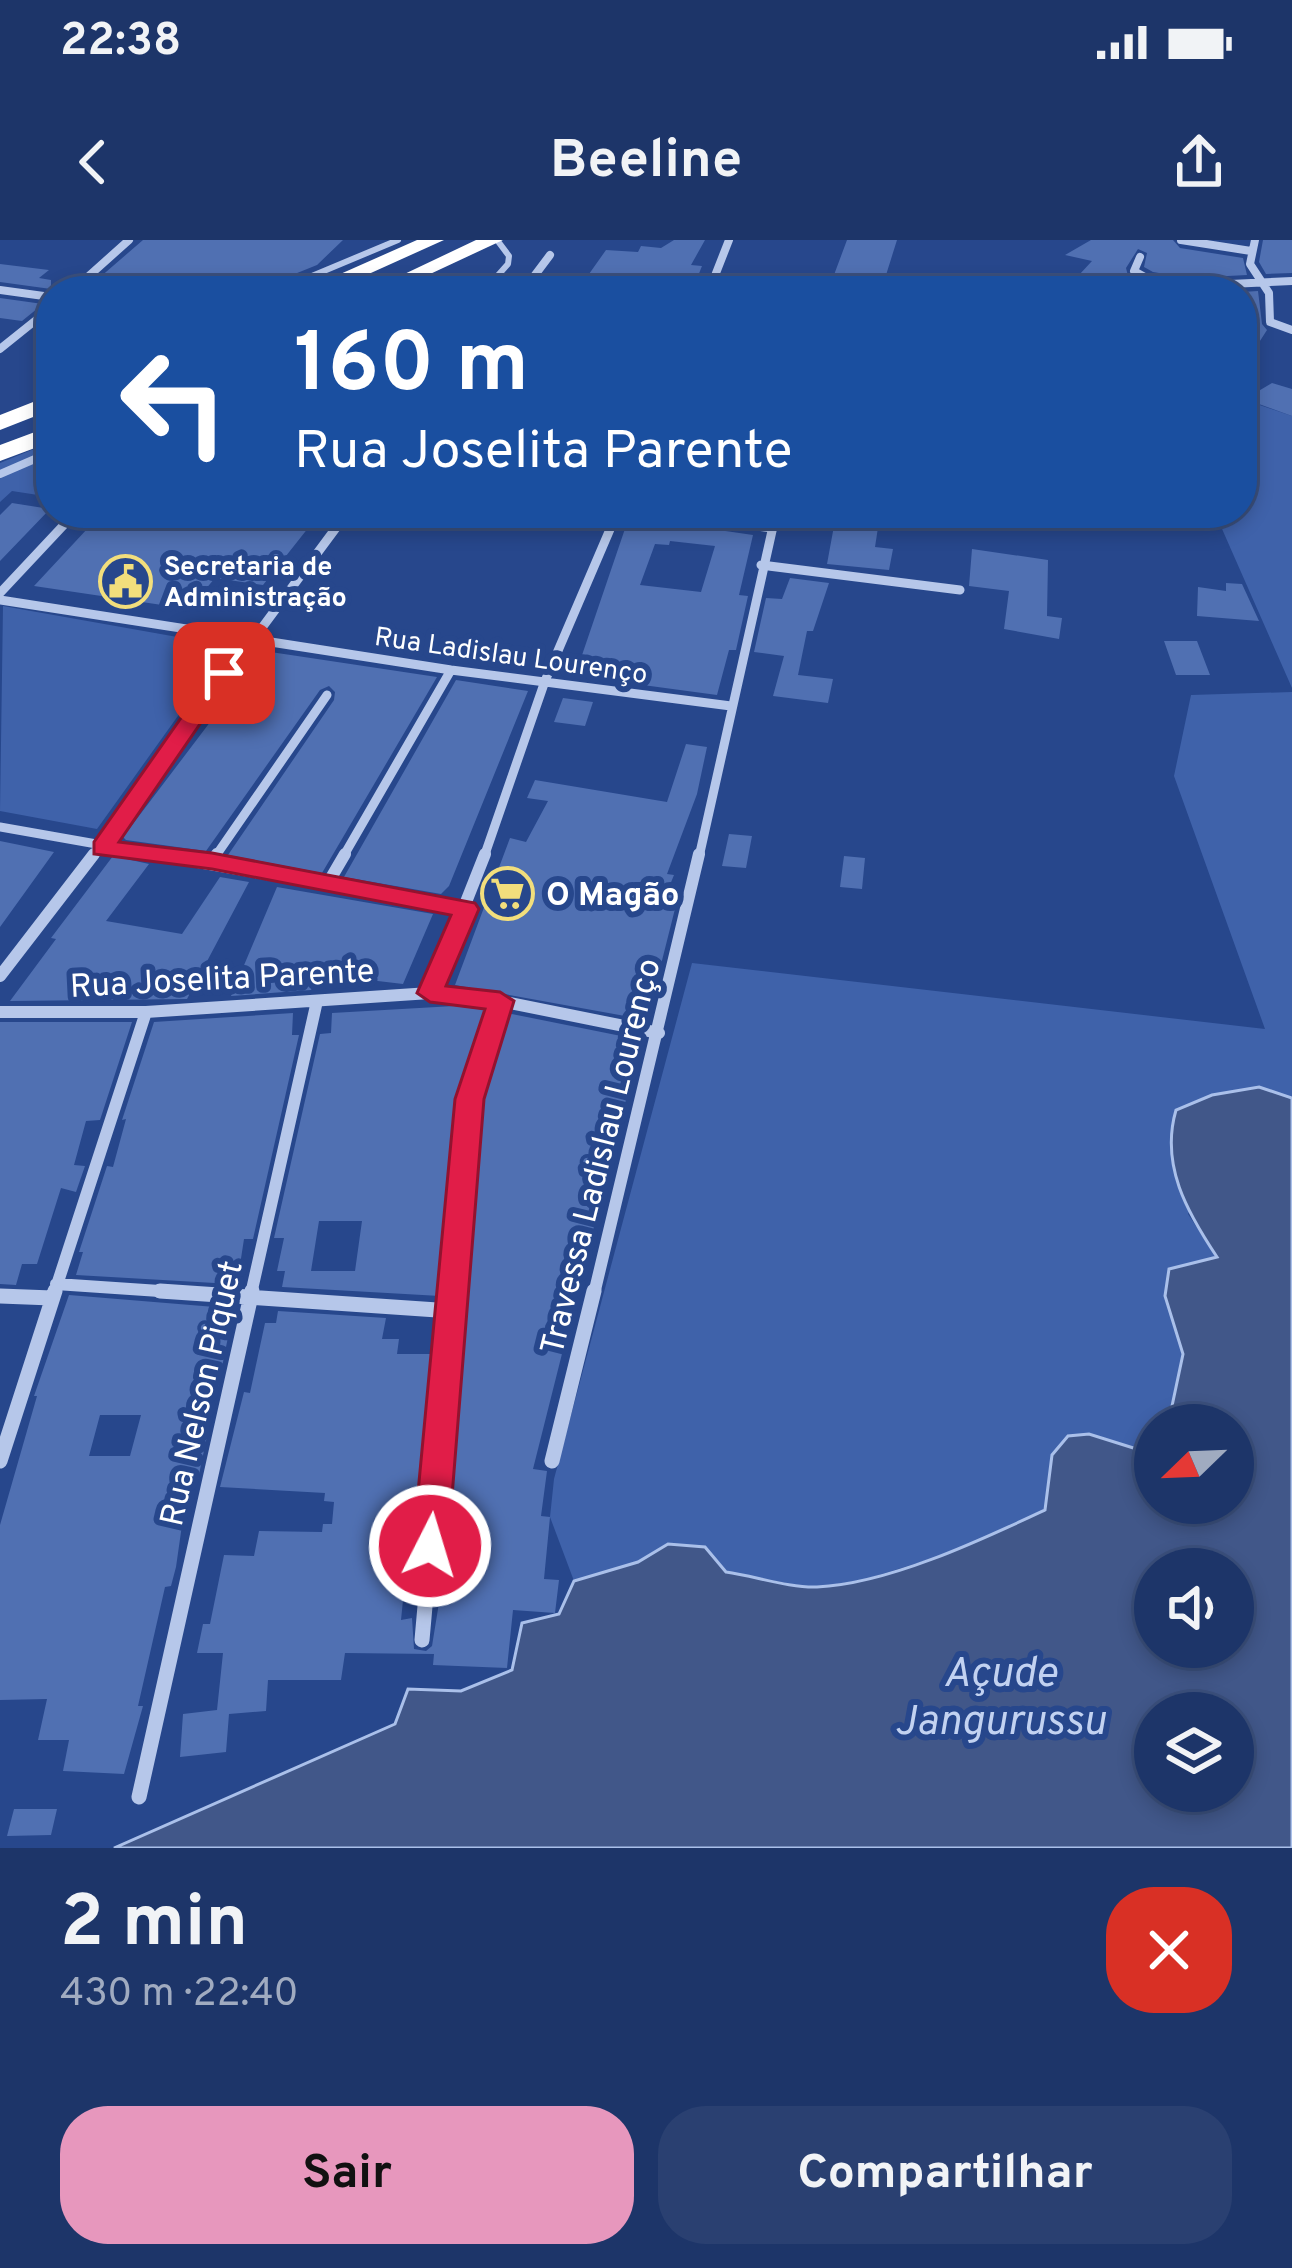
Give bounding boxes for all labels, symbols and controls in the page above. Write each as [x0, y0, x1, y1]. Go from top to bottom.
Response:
text: 22:38 [60, 14, 181, 71]
text: Beeline [550, 128, 742, 197]
icon: back [60, 129, 126, 195]
icon: share [1166, 129, 1232, 195]
text: 160 m [294, 315, 529, 421]
icon: left [96, 324, 252, 480]
text: Rua Joselita Parente [294, 419, 793, 488]
place label: Secretaria de Administração [164, 551, 347, 616]
public building icon: Secretaria de Administração [97, 554, 153, 610]
street label: Rua Ladislau Lourenço [372, 621, 649, 693]
pin [173, 622, 275, 724]
icon: arrive [191, 640, 257, 706]
supermarket icon: O Magão [479, 865, 535, 921]
place label: O Magão [546, 876, 680, 918]
street label: Rua Joselita Parente [69, 952, 375, 1010]
street label: Travessa Ladislau Lourenço [533, 955, 672, 1359]
street label: Rua Nelson Piquet [153, 1257, 255, 1531]
north arrow [1134, 1404, 1254, 1524]
map controls [1134, 1404, 1254, 1812]
position arrow [367, 1483, 493, 1609]
button: sound [1134, 1548, 1254, 1668]
water label: Açude Jangurussu [894, 1649, 1107, 1750]
button: layers [1134, 1692, 1254, 1812]
text: 2 min [60, 1880, 248, 1972]
button: close [1106, 1887, 1232, 2013]
text: 430 m · 22:40 [60, 1971, 299, 2020]
button: Sair [60, 2106, 634, 2244]
button: Compartilhar [658, 2106, 1232, 2244]

